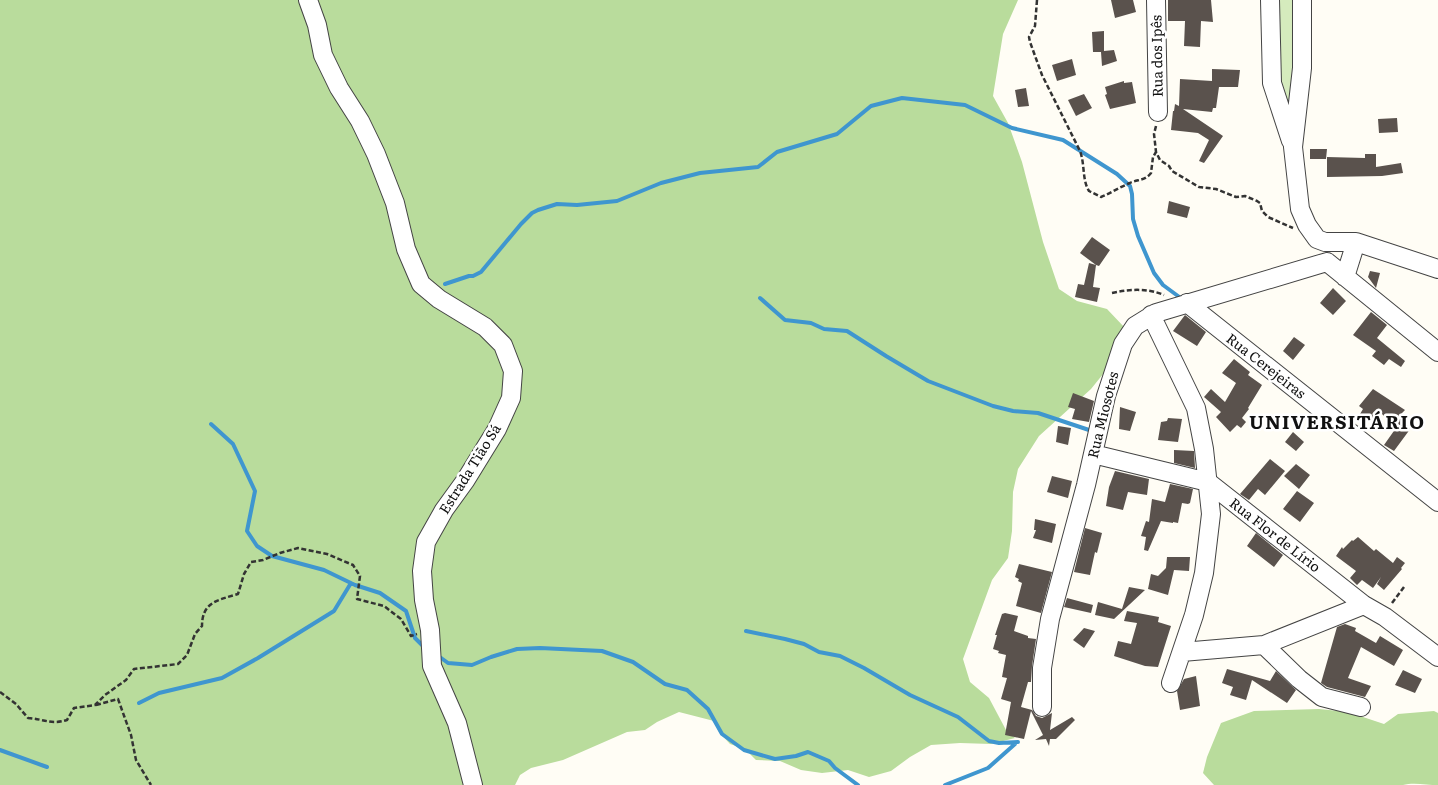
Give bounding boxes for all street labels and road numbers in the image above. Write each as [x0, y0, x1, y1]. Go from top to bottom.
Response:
street label: Rua dos Ipês [1145, 15, 1167, 97]
street label: Rua Cerejeiras [1223, 328, 1311, 403]
street label: Rua Miosotes [1082, 369, 1122, 460]
street label: Estrada Tião Sá [433, 419, 505, 517]
street label: Rua Flor de Lírio [1226, 492, 1325, 576]

